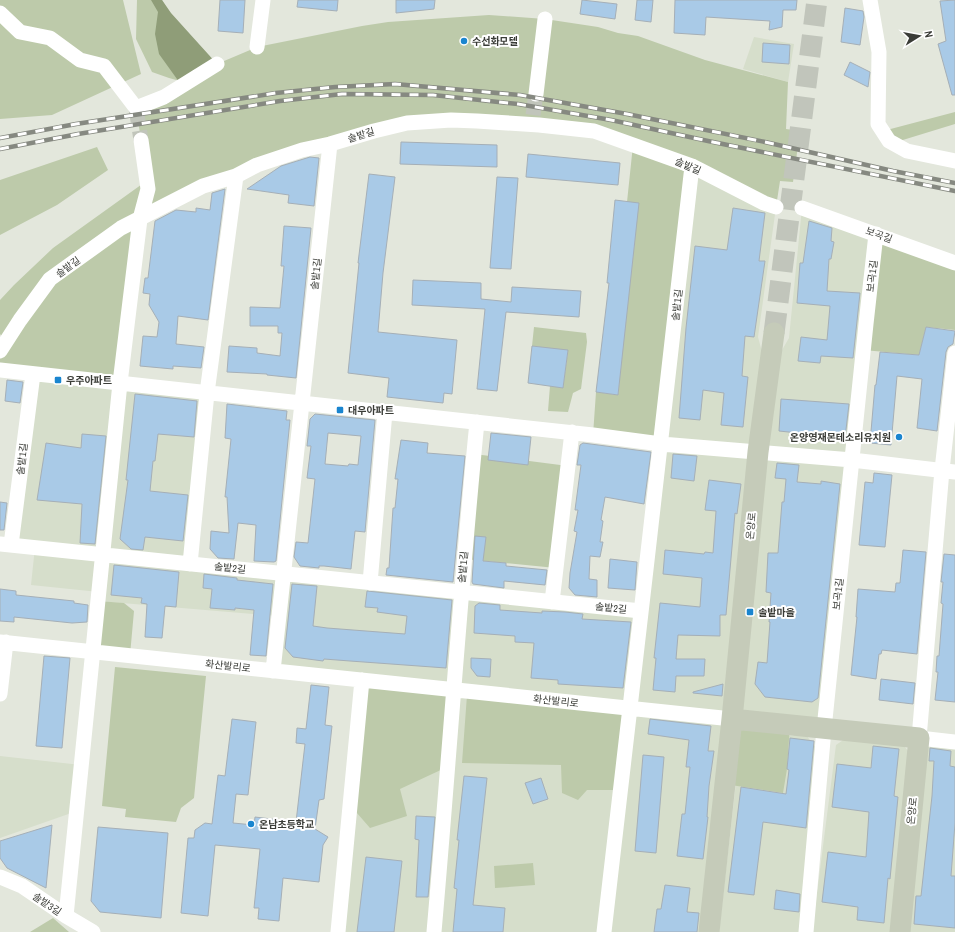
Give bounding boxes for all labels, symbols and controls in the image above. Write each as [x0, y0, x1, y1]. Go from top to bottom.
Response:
north arrow [899, 16, 939, 56]
text: N [921, 30, 936, 39]
place label: 수선화모텔 [472, 35, 518, 48]
marker: 수선화모텔 [459, 36, 469, 46]
street label: 솔밭길 [346, 125, 376, 145]
street label: 솔밭길 [673, 155, 703, 177]
street label: 보곡길 [864, 224, 894, 246]
street label: 솔밭길 [53, 254, 83, 280]
street label: 솔밭1길 [308, 257, 324, 291]
street label: 보곡1길 [864, 259, 880, 293]
street label: 솔밭1길 [669, 288, 685, 322]
place label: 우주아파트 [66, 374, 112, 387]
marker: 우주아파트 [53, 375, 63, 385]
place label: 대우아파트 [348, 404, 394, 417]
marker: 대우아파트 [335, 405, 345, 415]
place label: 온양영재몬테소리유치원 [790, 431, 891, 444]
marker: 온양영재몬테소리유치원 [894, 432, 904, 442]
street label: 솔밭1길 [14, 442, 30, 476]
street label: 온양로 [743, 512, 759, 540]
street label: 솔밭1길 [455, 550, 471, 584]
street label: 솔밭2길 [213, 560, 247, 576]
street label: 보곡1길 [830, 577, 846, 611]
street label: 솔밭2길 [594, 600, 628, 616]
place label: 솔밭마을 [758, 606, 795, 619]
marker: 솔밭마을 [745, 607, 755, 617]
street label: 화산발리로 [204, 657, 252, 675]
street label: 화산발리로 [532, 692, 580, 710]
street label: 온양로 [904, 797, 920, 825]
place label: 온남초등학교 [259, 818, 314, 831]
marker: 온남초등학교 [246, 819, 256, 829]
street label: 솔밭3길 [30, 890, 64, 918]

